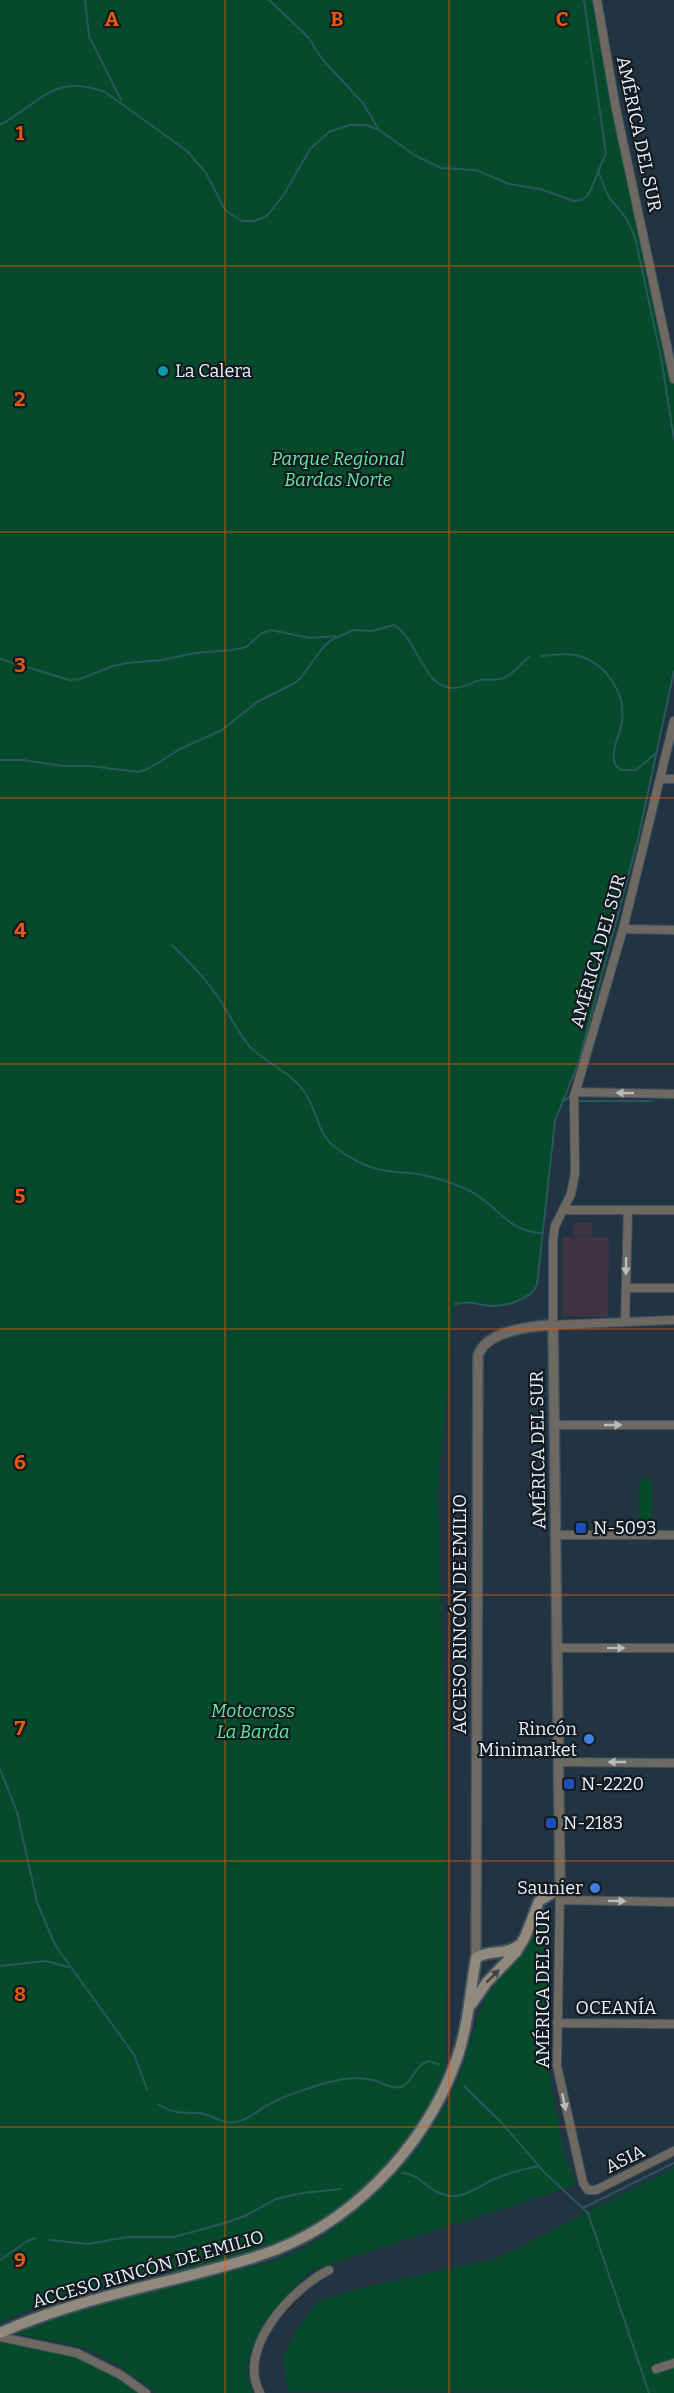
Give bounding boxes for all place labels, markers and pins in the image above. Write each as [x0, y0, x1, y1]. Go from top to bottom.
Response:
place label: La Calera [175, 360, 252, 382]
marker: La Calera [156, 364, 170, 378]
place label: N-5093 [593, 1517, 657, 1539]
marker: N-5093 [574, 1521, 588, 1535]
place label: Rincón Minimarket [478, 1718, 578, 1761]
marker: Rincón Minimarket [582, 1732, 596, 1746]
place label: N-2220 [581, 1773, 644, 1795]
marker: N-2220 [562, 1777, 576, 1791]
place label: N-2183 [563, 1812, 623, 1834]
marker: N-2183 [544, 1816, 558, 1830]
place label: Saunier [517, 1877, 583, 1899]
marker: Saunier [588, 1881, 602, 1895]

